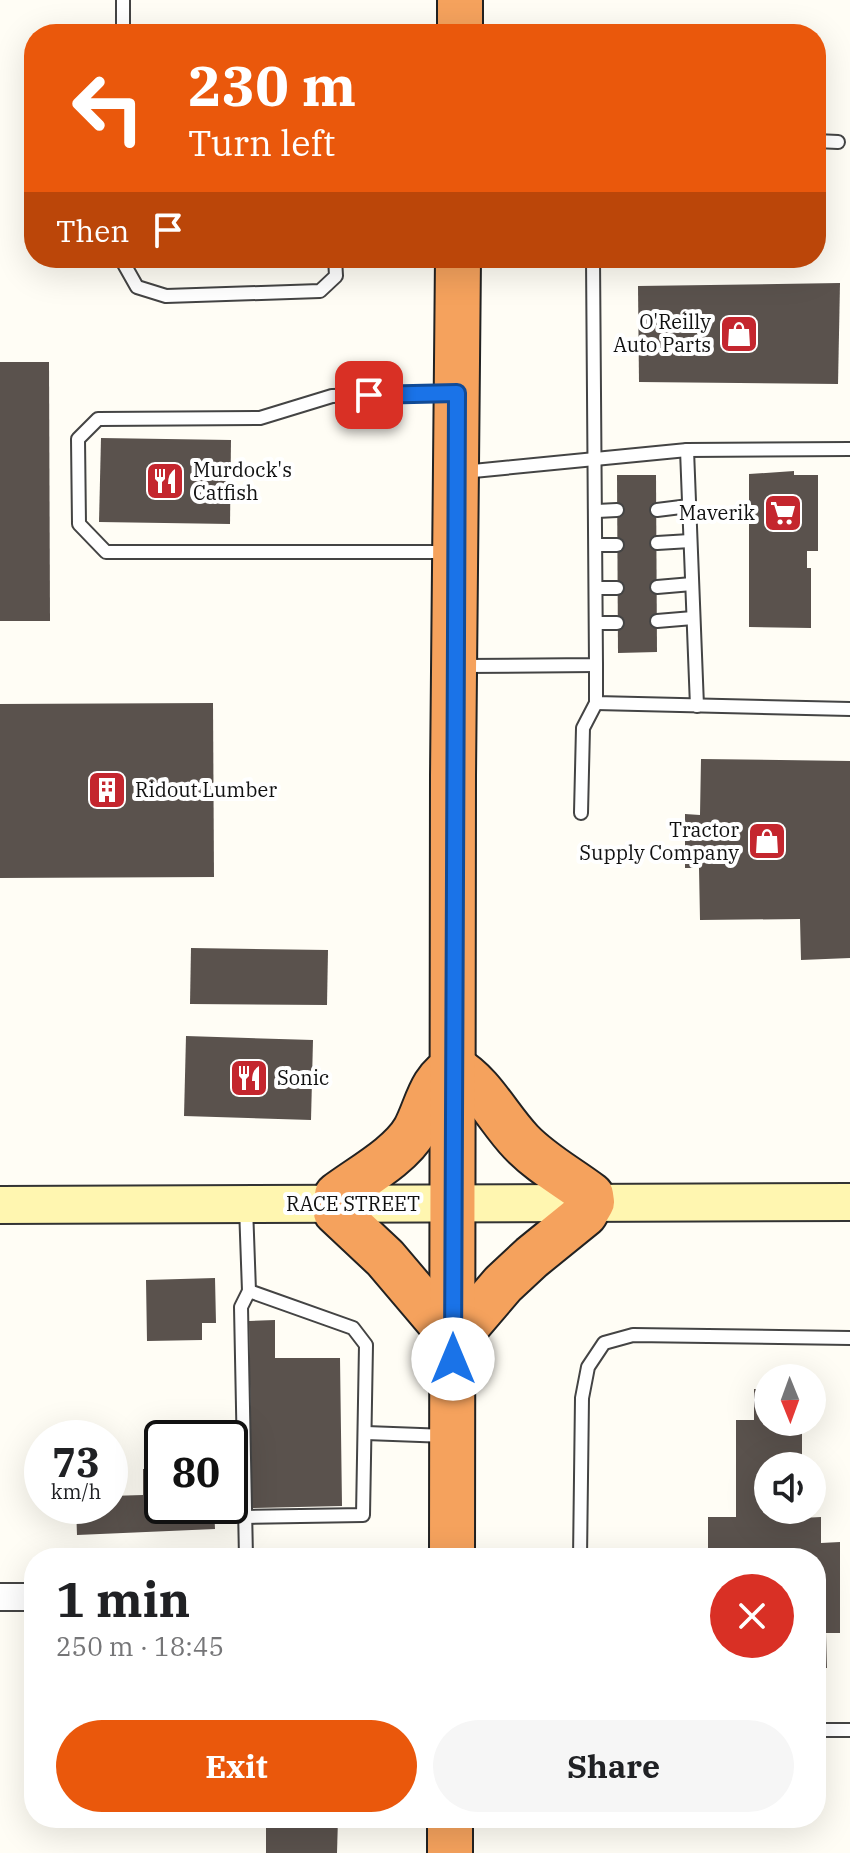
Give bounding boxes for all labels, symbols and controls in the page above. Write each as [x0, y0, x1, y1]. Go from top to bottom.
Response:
text: 230 m [188, 49, 356, 121]
icon: left [56, 56, 160, 160]
text: Turn left [188, 119, 335, 166]
icon: arrive [146, 208, 190, 252]
text: Then [56, 211, 130, 250]
place label: O'Reilly Auto Parts [613, 308, 711, 358]
shop icon: O'Reilly Auto Parts [718, 313, 760, 355]
pin [335, 361, 403, 429]
icon: arrive [347, 373, 391, 417]
place label: Murdock's Catfish [193, 456, 292, 506]
restaurant icon: Murdock's Catfish [144, 460, 186, 502]
supermarket icon: Maverik [762, 492, 804, 534]
place label: Maverik [679, 499, 755, 526]
building icon: Ridout Lumber [86, 769, 128, 811]
place label: Ridout Lumber [135, 776, 277, 803]
place label: Tractor Supply Company [579, 816, 739, 866]
shop icon: Tractor Supply Company [746, 820, 788, 862]
restaurant icon: Sonic [228, 1057, 270, 1099]
place label: Sonic [277, 1064, 329, 1091]
street label: RACE STREET [286, 1190, 420, 1217]
position arrow [411, 1317, 495, 1401]
north arrow [754, 1364, 826, 1436]
map controls [754, 1364, 826, 1524]
speed limit sign: 80 [144, 1420, 248, 1524]
text: 73 [52, 1436, 100, 1488]
button: sound [754, 1452, 826, 1524]
text: km/h [51, 1478, 101, 1505]
text: 1 min [56, 1568, 190, 1630]
button: close [710, 1574, 794, 1658]
text: 250 m · 18:45 [56, 1629, 224, 1663]
button: Exit [56, 1720, 417, 1812]
button: Share [433, 1720, 794, 1812]

